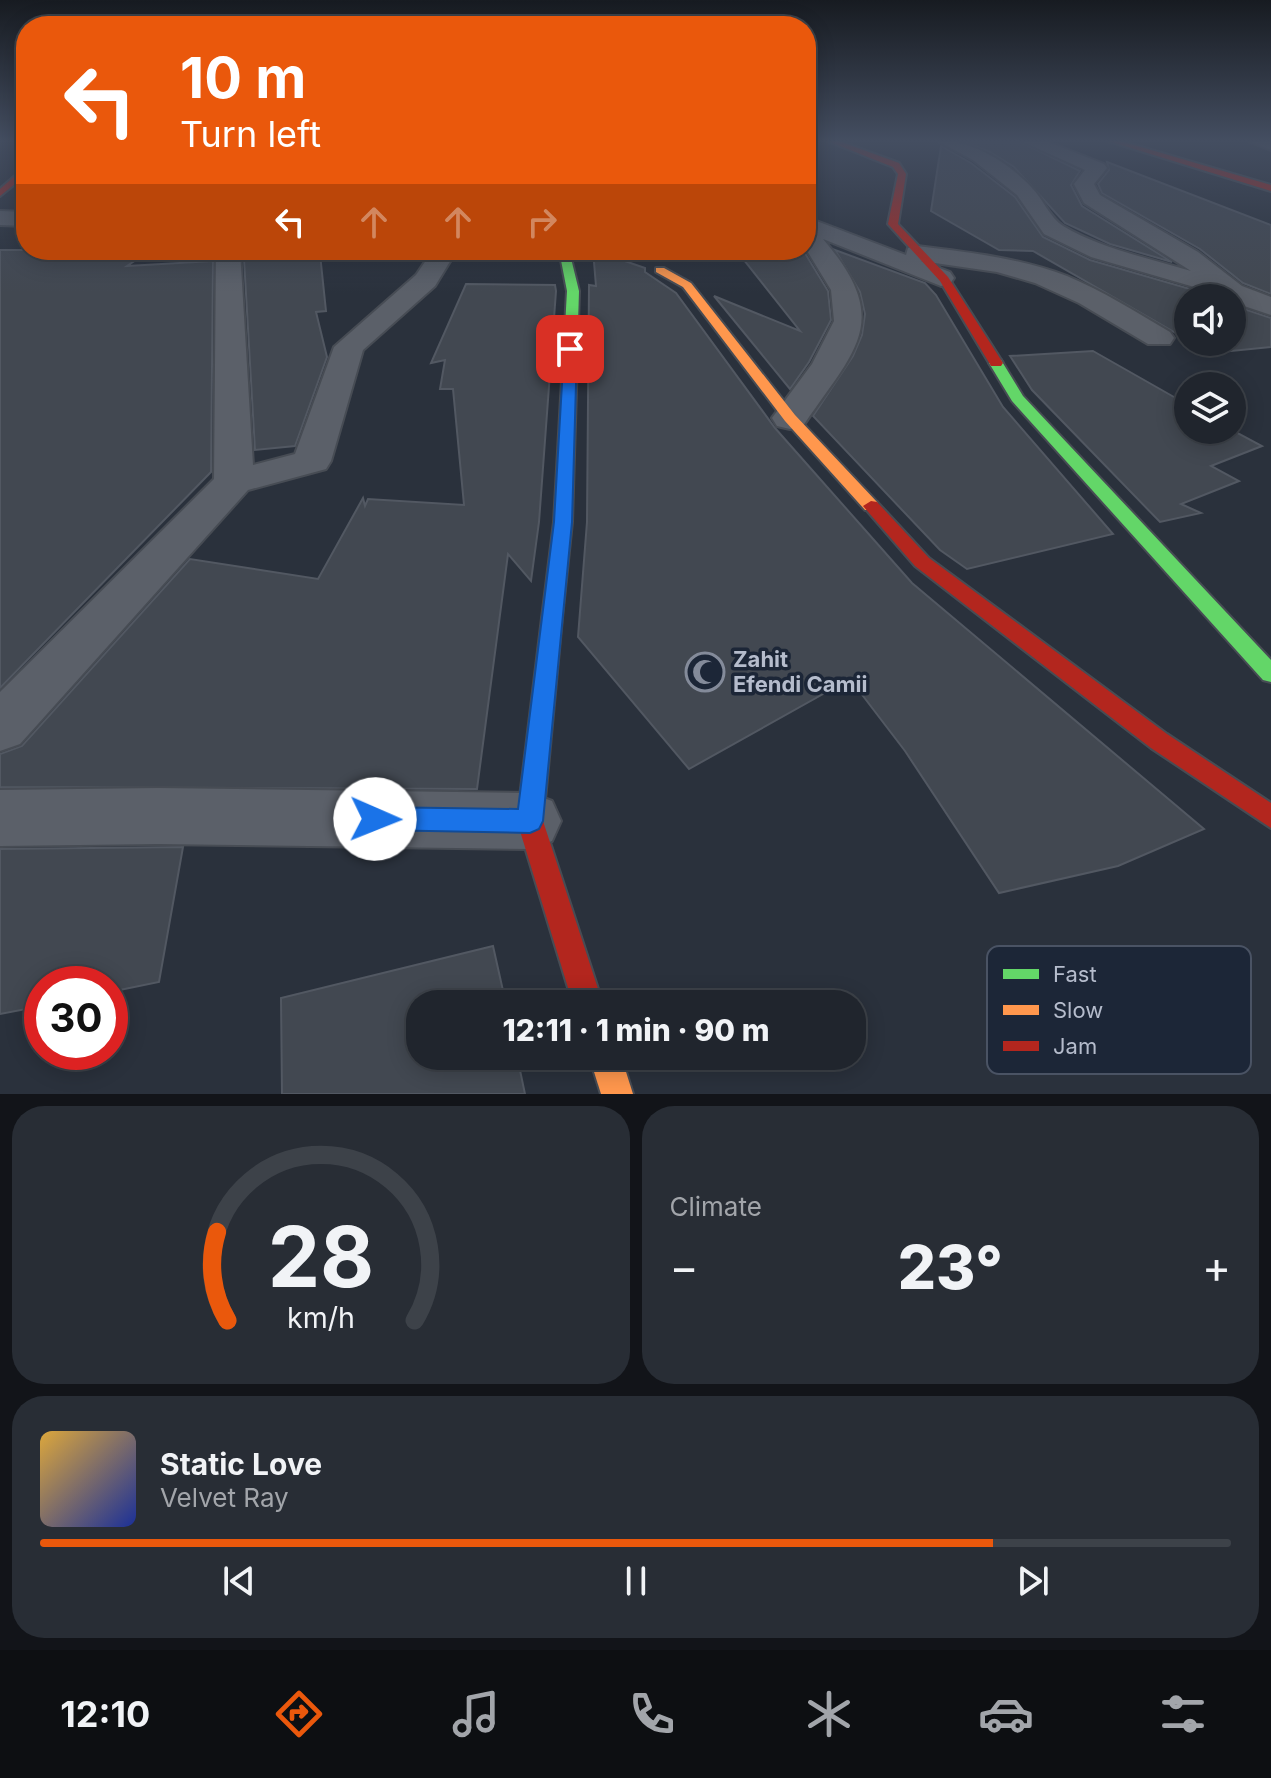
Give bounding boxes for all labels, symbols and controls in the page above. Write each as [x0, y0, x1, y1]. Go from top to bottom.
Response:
text: 10 m [180, 44, 306, 112]
icon: left [48, 48, 152, 152]
text: Turn left [180, 112, 321, 156]
icon: left [268, 200, 312, 244]
icon: ahead [352, 200, 396, 244]
icon: ahead [436, 200, 480, 244]
icon: right [520, 200, 564, 244]
map controls [1174, 284, 1246, 444]
button: sound [1174, 284, 1246, 356]
pin [536, 315, 604, 383]
icon: arrive [548, 327, 592, 371]
button: layers [1174, 372, 1246, 444]
place label: Zahit Efendi Camii [733, 646, 868, 697]
mosque icon: Zahit Efendi Camii [684, 651, 726, 693]
position arrow [333, 777, 417, 861]
legend [987, 946, 1251, 1074]
text: Fast [1053, 961, 1097, 987]
speed limit sign: 30 [24, 966, 128, 1070]
text: Slow [1053, 997, 1103, 1023]
text: 12:11 · 1 min · 90 m [503, 1012, 770, 1048]
text: Jam [1053, 1033, 1097, 1059]
text: Climate [670, 1191, 762, 1222]
text: 28 [267, 1206, 374, 1307]
text: 23° [898, 1231, 1003, 1303]
text: − [670, 1240, 699, 1294]
text: + [1202, 1240, 1231, 1294]
text: km/h [287, 1300, 355, 1335]
text: Static Love [160, 1446, 322, 1482]
text: Velvet Ray [160, 1482, 289, 1513]
icon: previous [217, 1559, 261, 1603]
icon: pause [614, 1559, 658, 1603]
icon: next [1011, 1559, 1055, 1603]
icon: directions [271, 1686, 327, 1742]
icon: music [448, 1686, 504, 1742]
icon: phone [624, 1686, 680, 1742]
icon: climate [801, 1686, 857, 1742]
icon: car [978, 1686, 1034, 1742]
icon: filters [1155, 1686, 1211, 1742]
text: 12:10 [60, 1692, 150, 1736]

